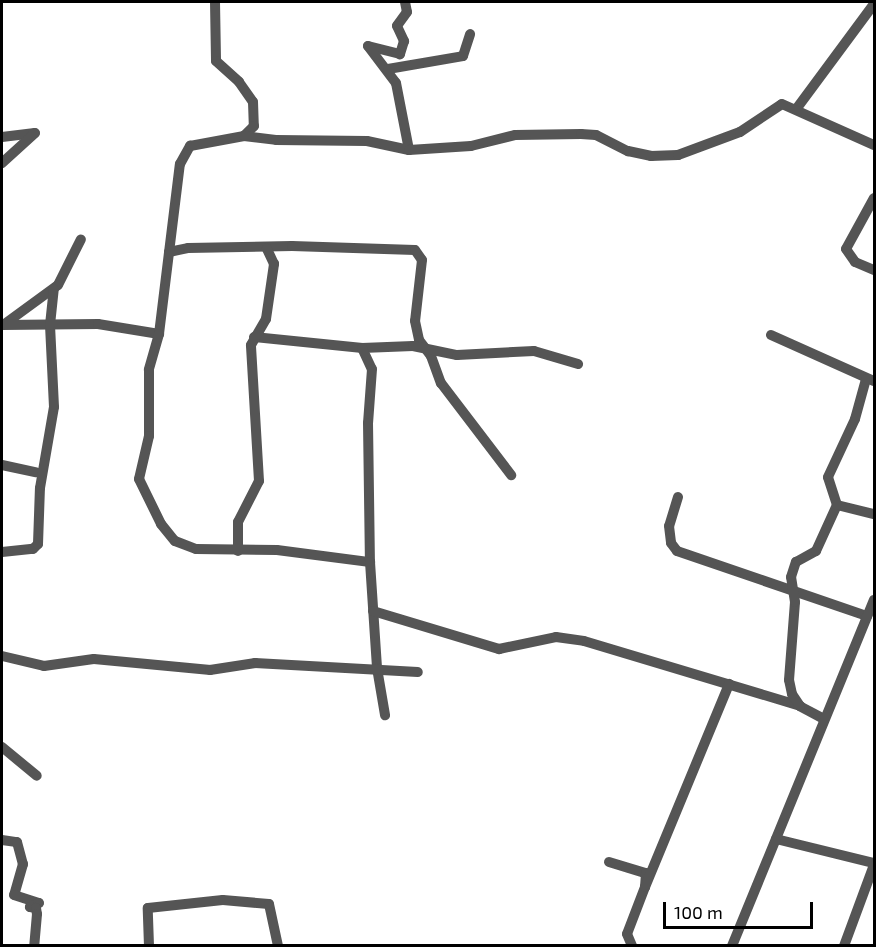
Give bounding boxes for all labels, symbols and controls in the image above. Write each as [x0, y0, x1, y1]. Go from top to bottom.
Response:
scale bar [666, 890, 816, 928]
text: 100 m [674, 901, 723, 923]

